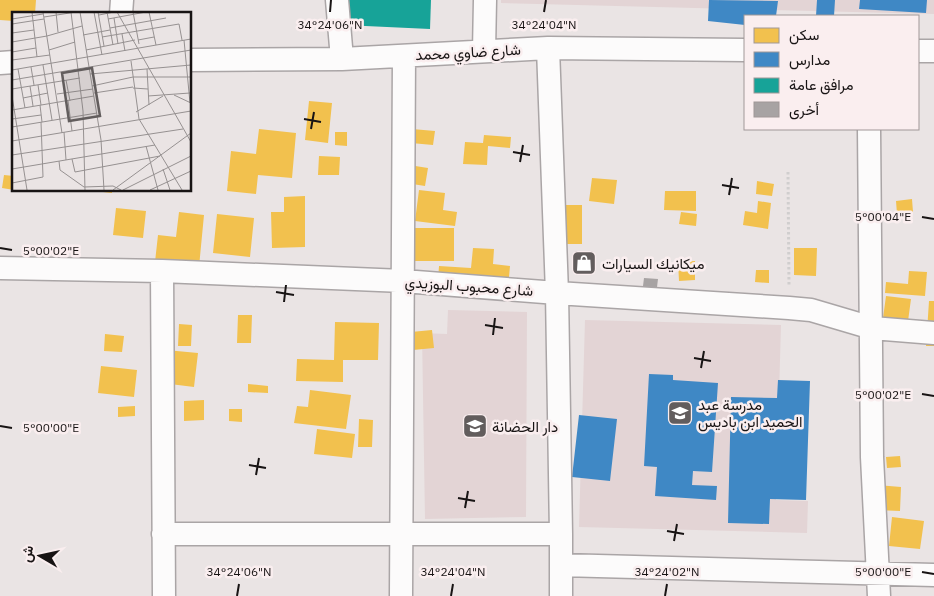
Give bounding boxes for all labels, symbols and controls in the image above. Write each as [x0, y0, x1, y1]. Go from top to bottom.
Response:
inset map [12, 12, 191, 191]
legend [744, 15, 919, 130]
text: 34°24'06"N [297, 17, 363, 32]
text: 34°24'04"N [511, 17, 577, 32]
text: سكن [789, 25, 819, 45]
street label: شارع ضاوي محمد [415, 40, 522, 68]
text: مدارس [789, 50, 830, 70]
text: مرافق عامة [789, 75, 854, 95]
text: أخرى [789, 100, 819, 120]
text: 5°00'04"E [855, 209, 911, 224]
text: 5°00'02"E [23, 243, 79, 258]
shop icon: ميكانيك السيارات [571, 250, 597, 276]
place label: ميكانيك السيارات [602, 254, 704, 273]
street label: شارع محبوب البوزيدي [404, 272, 534, 304]
text: 5°00'02"E [855, 387, 911, 402]
place label: مدرسة عبد الحميد ابن باديس [698, 395, 803, 432]
school or university icon: مدرسة عبد الحميد ابن باديس [667, 400, 693, 426]
school or university icon: دار الحضانة [462, 413, 488, 439]
place label: دار الحضانة [492, 417, 558, 436]
text: 5°00'00"E [23, 420, 79, 435]
north arrow [15, 531, 65, 581]
text: ش [17, 544, 37, 564]
text: 34°24'06"N [206, 564, 272, 579]
text: 34°24'04"N [420, 564, 486, 579]
text: 34°24'02"N [634, 564, 700, 579]
text: 5°00'00"E [855, 564, 911, 579]

